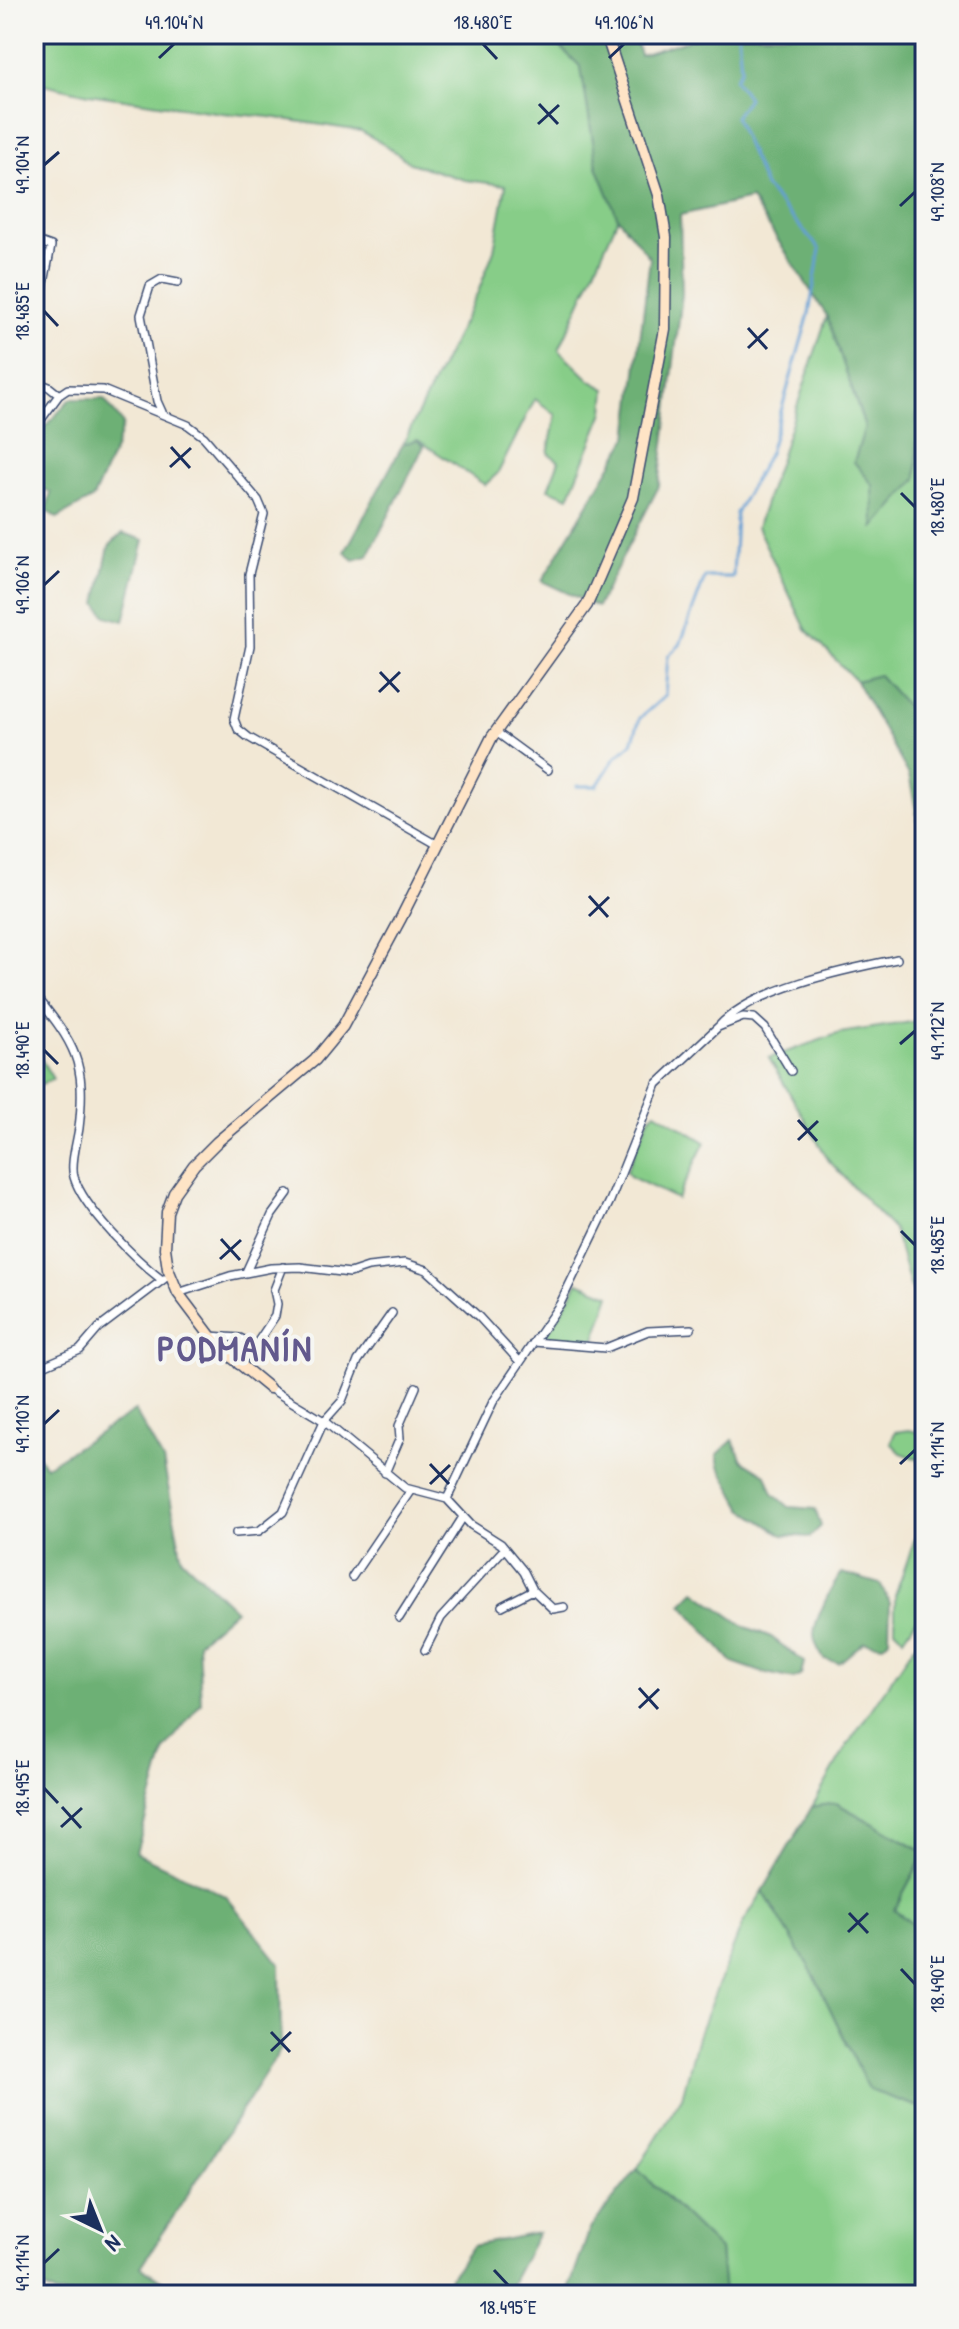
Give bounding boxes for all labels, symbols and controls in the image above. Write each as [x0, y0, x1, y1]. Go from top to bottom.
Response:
text: 49.104°N [145, 8, 203, 35]
text: 18.480°E [454, 8, 513, 35]
text: 49.106°N [595, 8, 653, 35]
text: 49.104°N [8, 136, 35, 194]
text: 49.108°N [923, 162, 950, 222]
text: 18.485°E [8, 282, 35, 340]
text: 18.480°E [923, 477, 950, 536]
text: 49.106°N [8, 556, 35, 614]
text: 49.112°N [923, 1002, 950, 1060]
text: 18.490°E [8, 1021, 35, 1079]
text: 18.485°E [923, 1216, 950, 1274]
district label: PODMANÍN [157, 1323, 313, 1372]
text: 49.110°N [8, 1395, 35, 1453]
text: 49.114°N [923, 1422, 950, 1478]
text: 18.495°E [8, 1759, 35, 1816]
text: 18.490°E [923, 1955, 950, 2013]
north arrow [60, 2189, 140, 2269]
text: N [99, 2229, 128, 2259]
text: 49.114°N [8, 2235, 35, 2291]
text: 18.495°E [480, 2293, 537, 2320]

